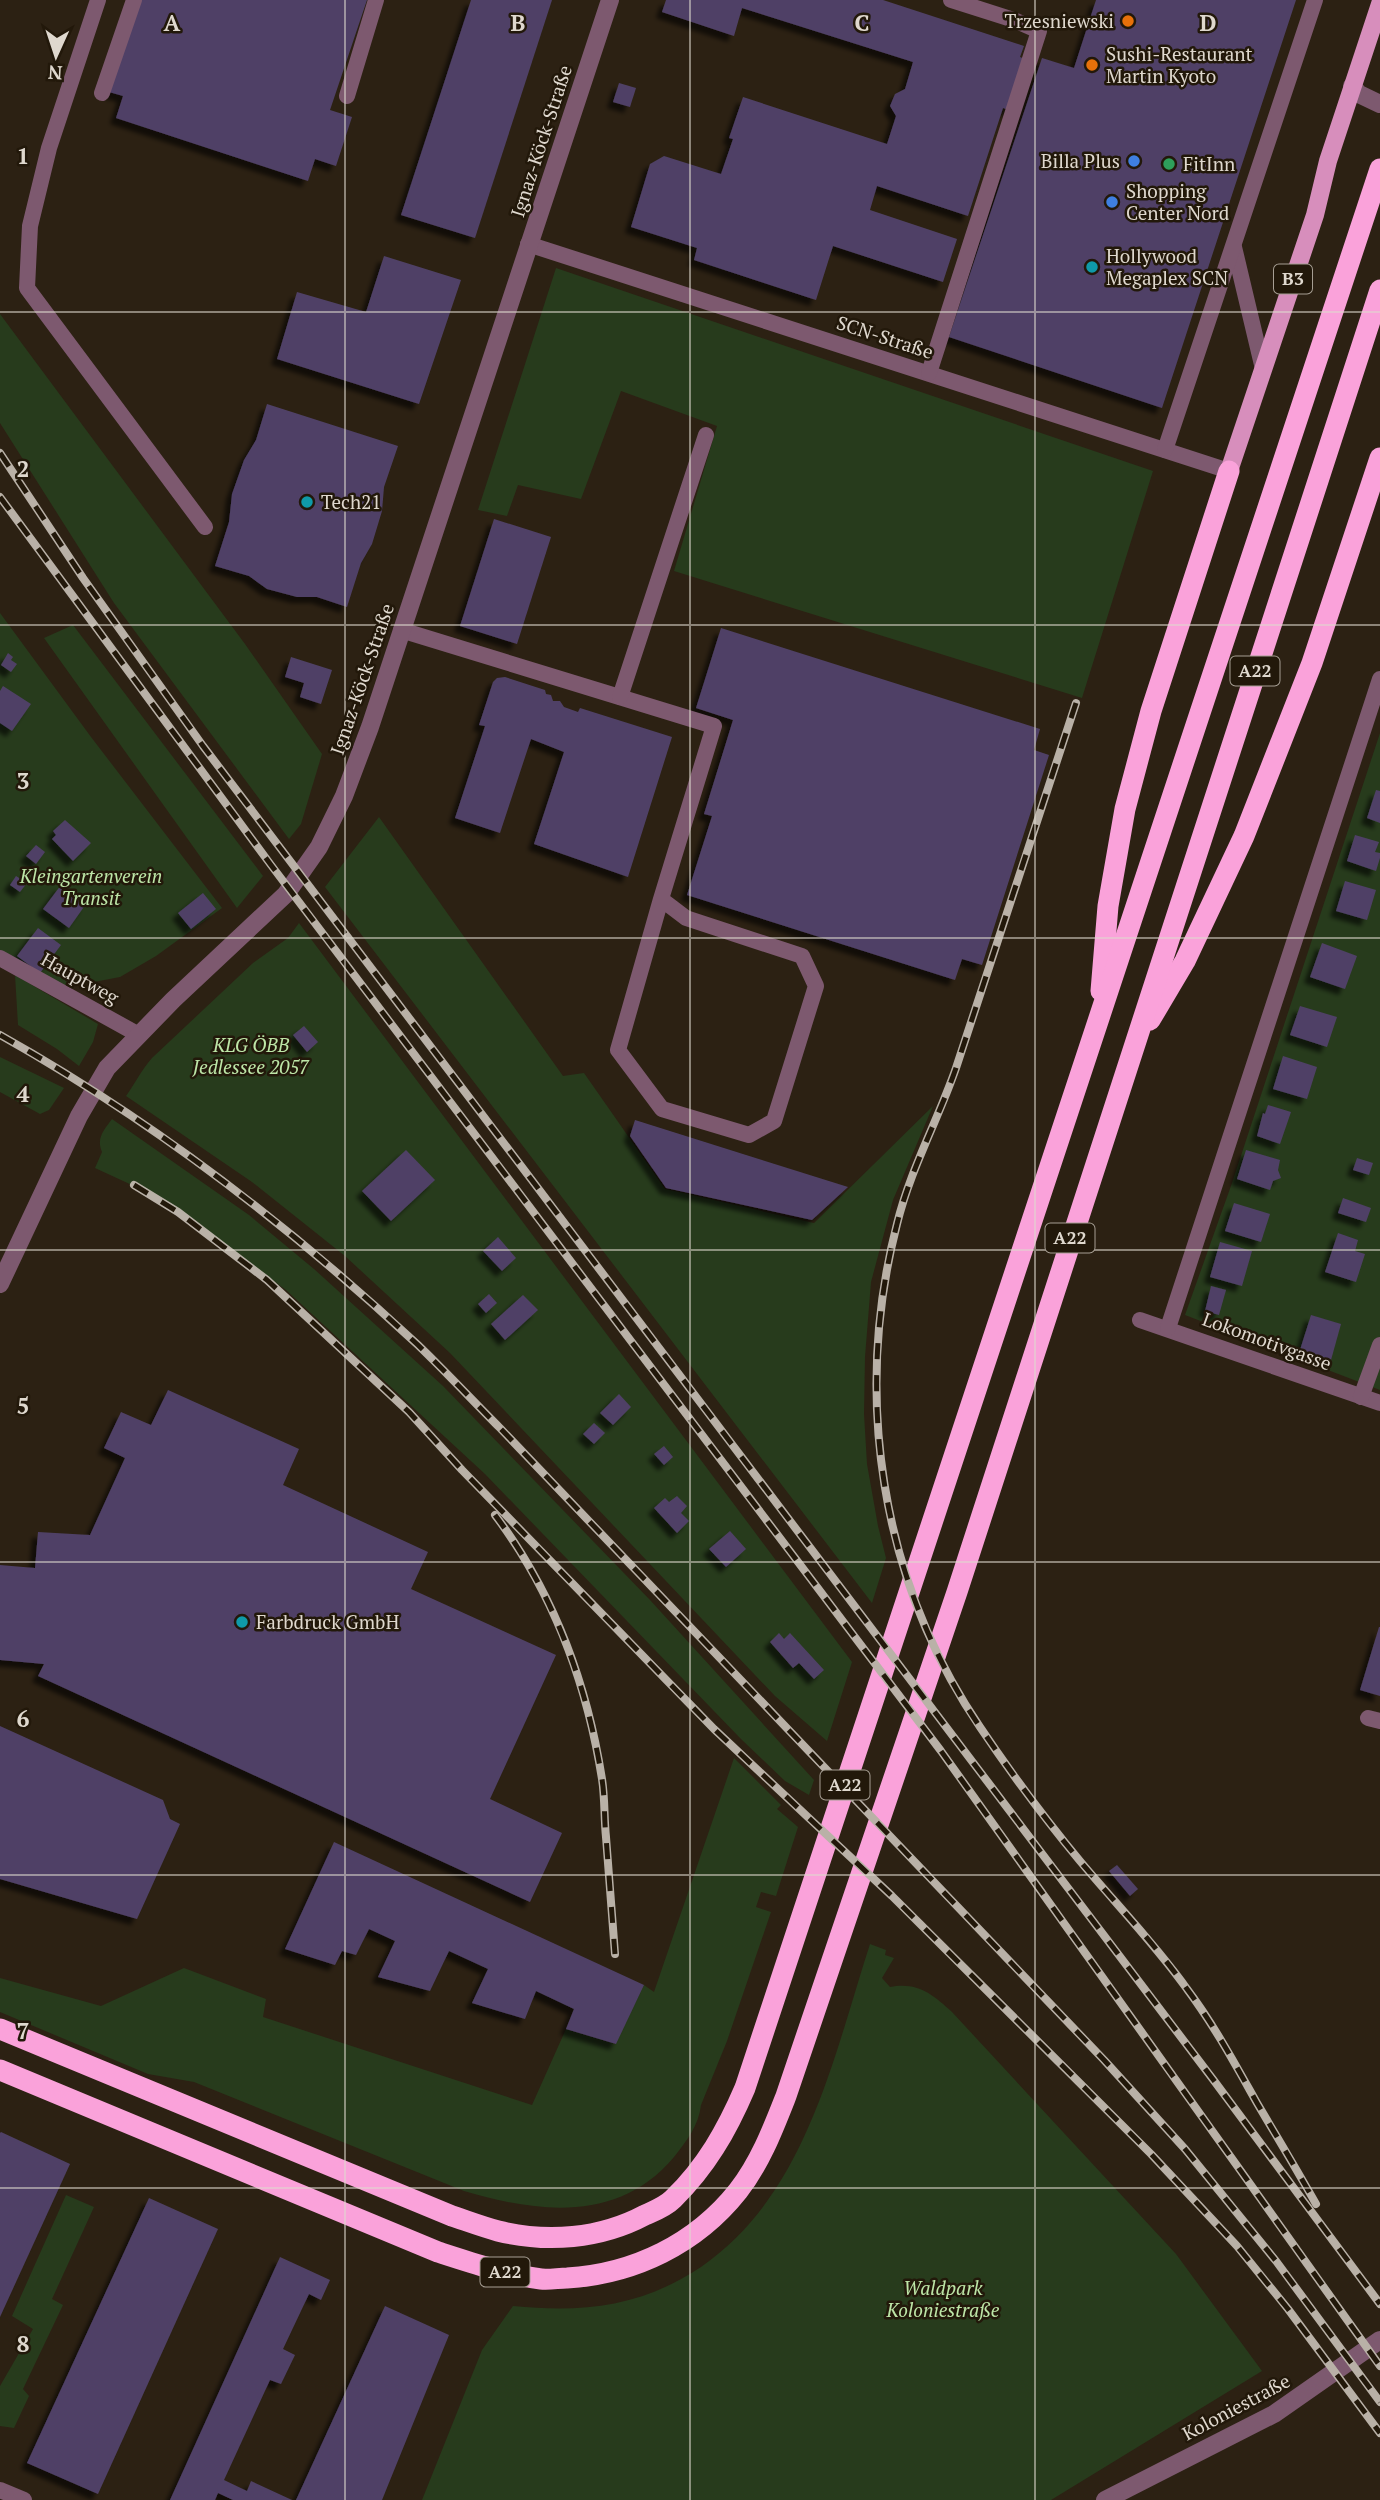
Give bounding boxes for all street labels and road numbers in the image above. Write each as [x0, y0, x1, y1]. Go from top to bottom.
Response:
street label: Ignaz-Köck-Straße [504, 62, 577, 220]
road number: B3 [1274, 264, 1312, 293]
street label: SCN-Straße [834, 309, 937, 364]
street label: Ignaz-Köck-Straße [324, 600, 399, 758]
road number: A22 [1230, 656, 1280, 686]
street label: Hauptweg [37, 946, 124, 1010]
road number: A22 [1046, 1224, 1094, 1252]
street label: Lokomotivgasse [1199, 1306, 1335, 1375]
road number: A22 [820, 1770, 870, 1800]
road number: A22 [480, 2258, 530, 2286]
street label: Koloniestraße [1178, 2368, 1294, 2445]

